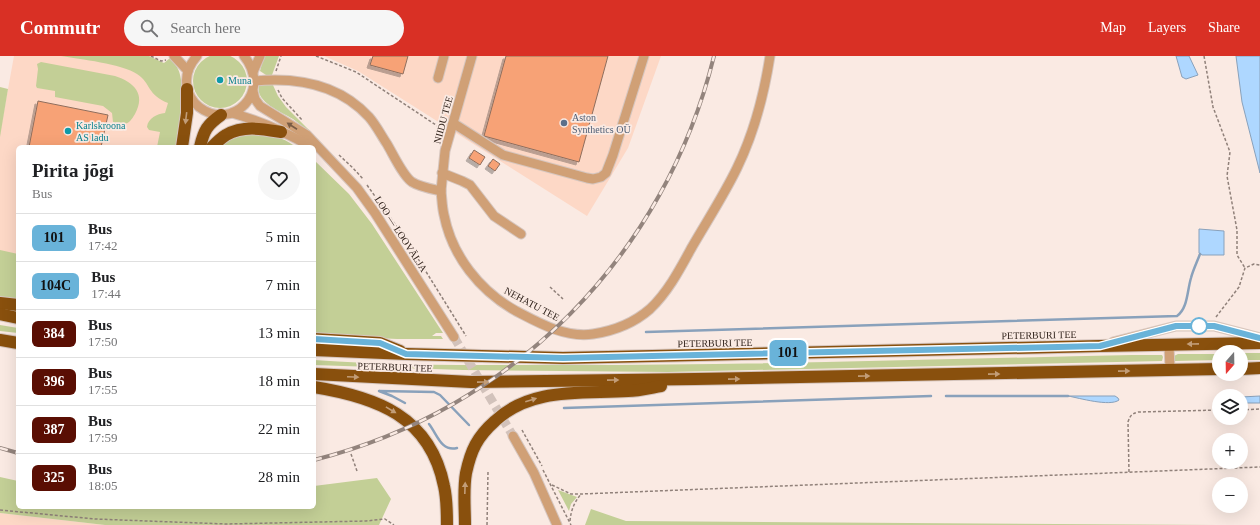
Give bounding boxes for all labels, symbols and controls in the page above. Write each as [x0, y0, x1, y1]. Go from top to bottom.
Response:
search box [124, 10, 404, 46]
text: Commutr [20, 17, 100, 38]
icon: search [138, 17, 160, 39]
text: Search here [170, 20, 241, 36]
text: Map [1100, 20, 1126, 35]
text: Layers [1148, 20, 1186, 35]
text: Share [1208, 20, 1240, 35]
marker: Muna [215, 75, 225, 85]
place label: Muna [228, 75, 252, 86]
street label: NIIDU TEE [431, 95, 455, 145]
one-way arrow [183, 112, 189, 124]
place label: Aston Synthetics OÜ [572, 112, 631, 135]
marker: Aston Synthetics OÜ [559, 118, 569, 128]
place label: Karlskroona AS ladu [76, 120, 126, 143]
one-way arrow [286, 122, 298, 129]
marker: Karlskroona AS ladu [63, 126, 73, 136]
button: heart [258, 158, 300, 200]
text: Pirita jõgi [32, 160, 114, 181]
text: Bus [32, 186, 52, 201]
street label: LOO — LOOVÄLJA [372, 194, 430, 274]
text: Bus [88, 221, 112, 237]
text: 5 min [265, 229, 300, 245]
text: 101 [44, 230, 65, 245]
text: 17:42 [88, 238, 118, 253]
text: Bus [91, 269, 115, 285]
text: 7 min [265, 277, 300, 293]
text: 104C [40, 278, 71, 293]
street label: NEHATU TEE [503, 285, 561, 323]
text: 17:44 [91, 286, 121, 301]
text: Bus [88, 317, 112, 333]
unlabelled marker [1190, 317, 1208, 335]
text: 13 min [258, 325, 300, 341]
text: 384 [44, 326, 65, 341]
street label: PETERBURI TEE [1001, 329, 1077, 341]
text: 17:50 [88, 334, 118, 349]
street label: PETERBURI TEE [677, 337, 753, 349]
line badge: 101 [765, 340, 811, 366]
one-way arrow [1186, 341, 1199, 347]
text: 101 [778, 345, 799, 360]
north arrow [1212, 345, 1248, 381]
map controls [1212, 345, 1248, 513]
street label: PETERBURI TEE [357, 360, 433, 374]
text: Bus [88, 365, 112, 381]
one-way arrow [1118, 368, 1131, 374]
one-way arrow [988, 370, 1000, 377]
text: 18 min [258, 373, 300, 389]
one-way arrow [858, 373, 871, 379]
text: 396 [44, 374, 65, 389]
one-way arrow [347, 374, 360, 380]
one-way arrow [728, 376, 741, 382]
one-way arrow [607, 377, 620, 383]
one-way arrow [477, 379, 490, 385]
text: 17:55 [88, 382, 118, 397]
button: layers [1212, 389, 1248, 425]
one-way arrow [525, 397, 537, 403]
one-way arrow [385, 406, 397, 413]
text: Bus [88, 413, 112, 429]
text: 22 min [258, 421, 300, 437]
text: 387 [44, 422, 65, 437]
text: 17:59 [88, 430, 118, 445]
button: + [1212, 433, 1248, 469]
text: Bus [88, 461, 112, 477]
text: 28 min [258, 469, 300, 485]
text: 325 [44, 470, 65, 485]
button: − [1212, 477, 1248, 513]
text: 18:05 [88, 478, 118, 493]
one-way arrow [462, 481, 468, 494]

